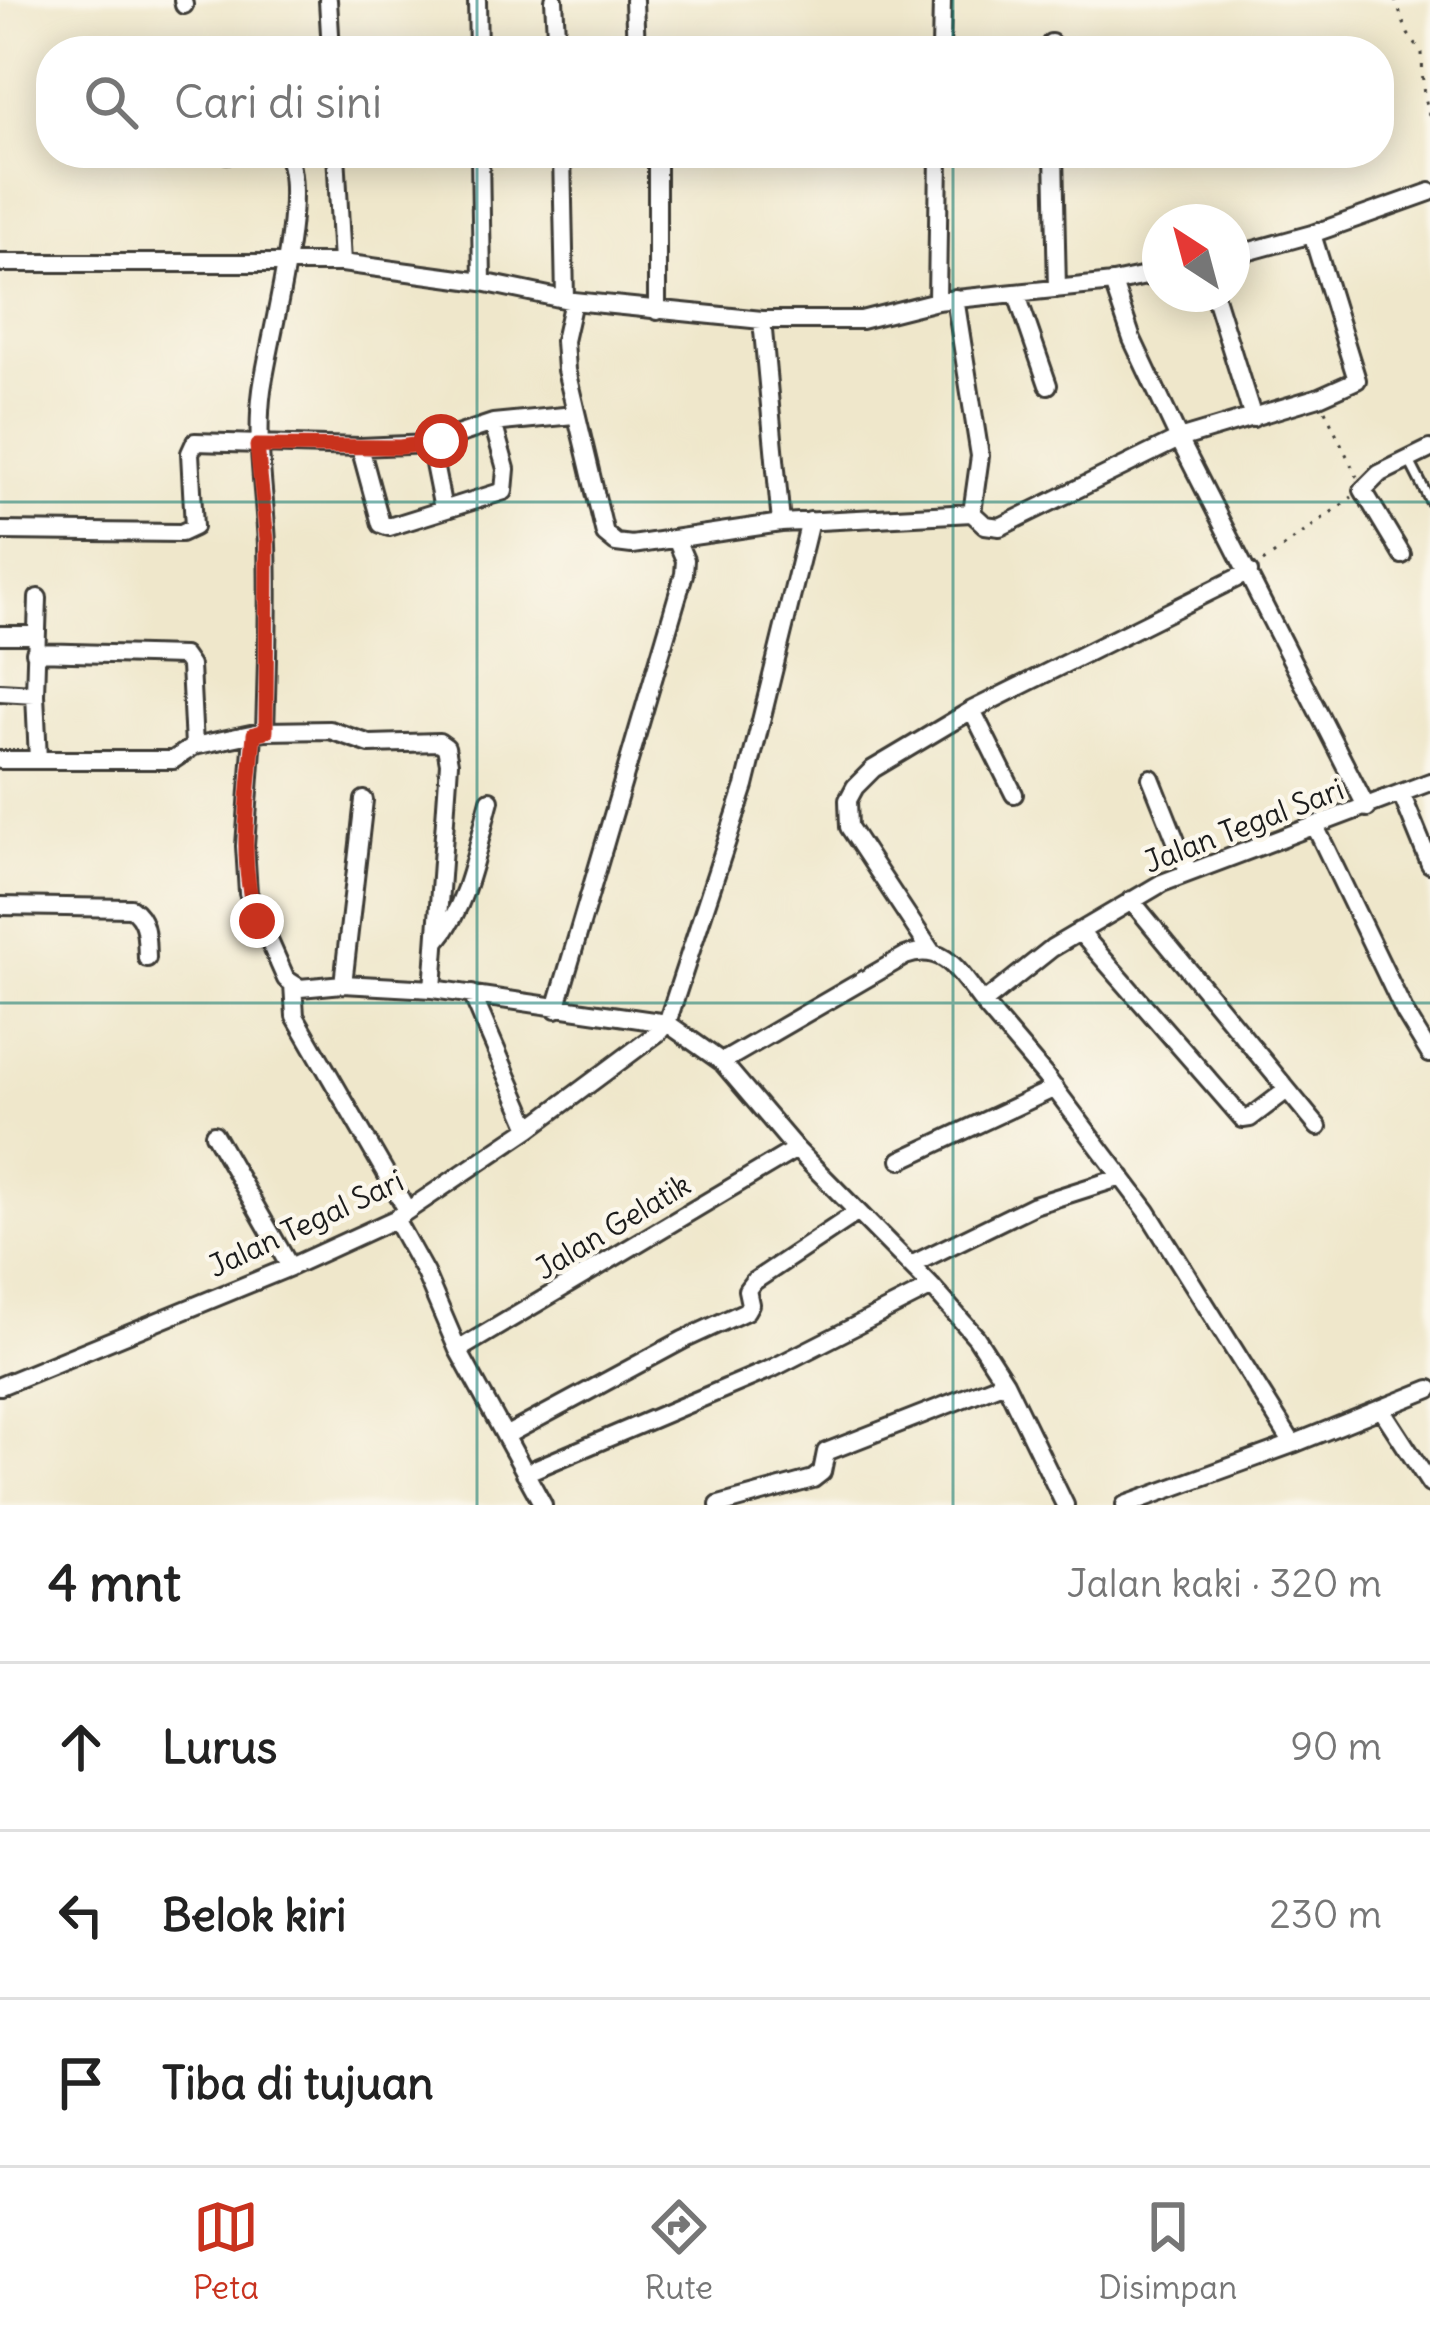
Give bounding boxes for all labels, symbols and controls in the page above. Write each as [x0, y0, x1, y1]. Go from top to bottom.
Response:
search box [36, 36, 1394, 168]
icon: search [78, 69, 144, 135]
text: Cari di sini [174, 74, 382, 130]
north arrow [1142, 204, 1250, 312]
route start [414, 414, 468, 468]
street label: Jalan Tegal Sari [1138, 770, 1349, 881]
route end [230, 894, 284, 948]
street label: Jalan Tegal Sari [202, 1161, 409, 1285]
street label: Jalan Gelatik [528, 1165, 697, 1287]
text: 4 mnt [48, 1551, 181, 1615]
text: Jalan kaki · 320 m [1067, 1559, 1382, 1608]
icon: ahead [48, 1714, 114, 1780]
text: Lurus [162, 1719, 277, 1775]
text: 90 m [1290, 1722, 1382, 1771]
icon: left [48, 1882, 114, 1948]
text: Belok kiri [162, 1887, 346, 1943]
text: 230 m [1269, 1890, 1382, 1939]
icon: arrive [48, 2050, 114, 2116]
text: Tiba di tujuan [162, 2055, 433, 2111]
tab: Peta [193, 2194, 259, 2308]
tab: Rute [644, 2194, 713, 2308]
tab: Disimpan [1098, 2194, 1237, 2308]

